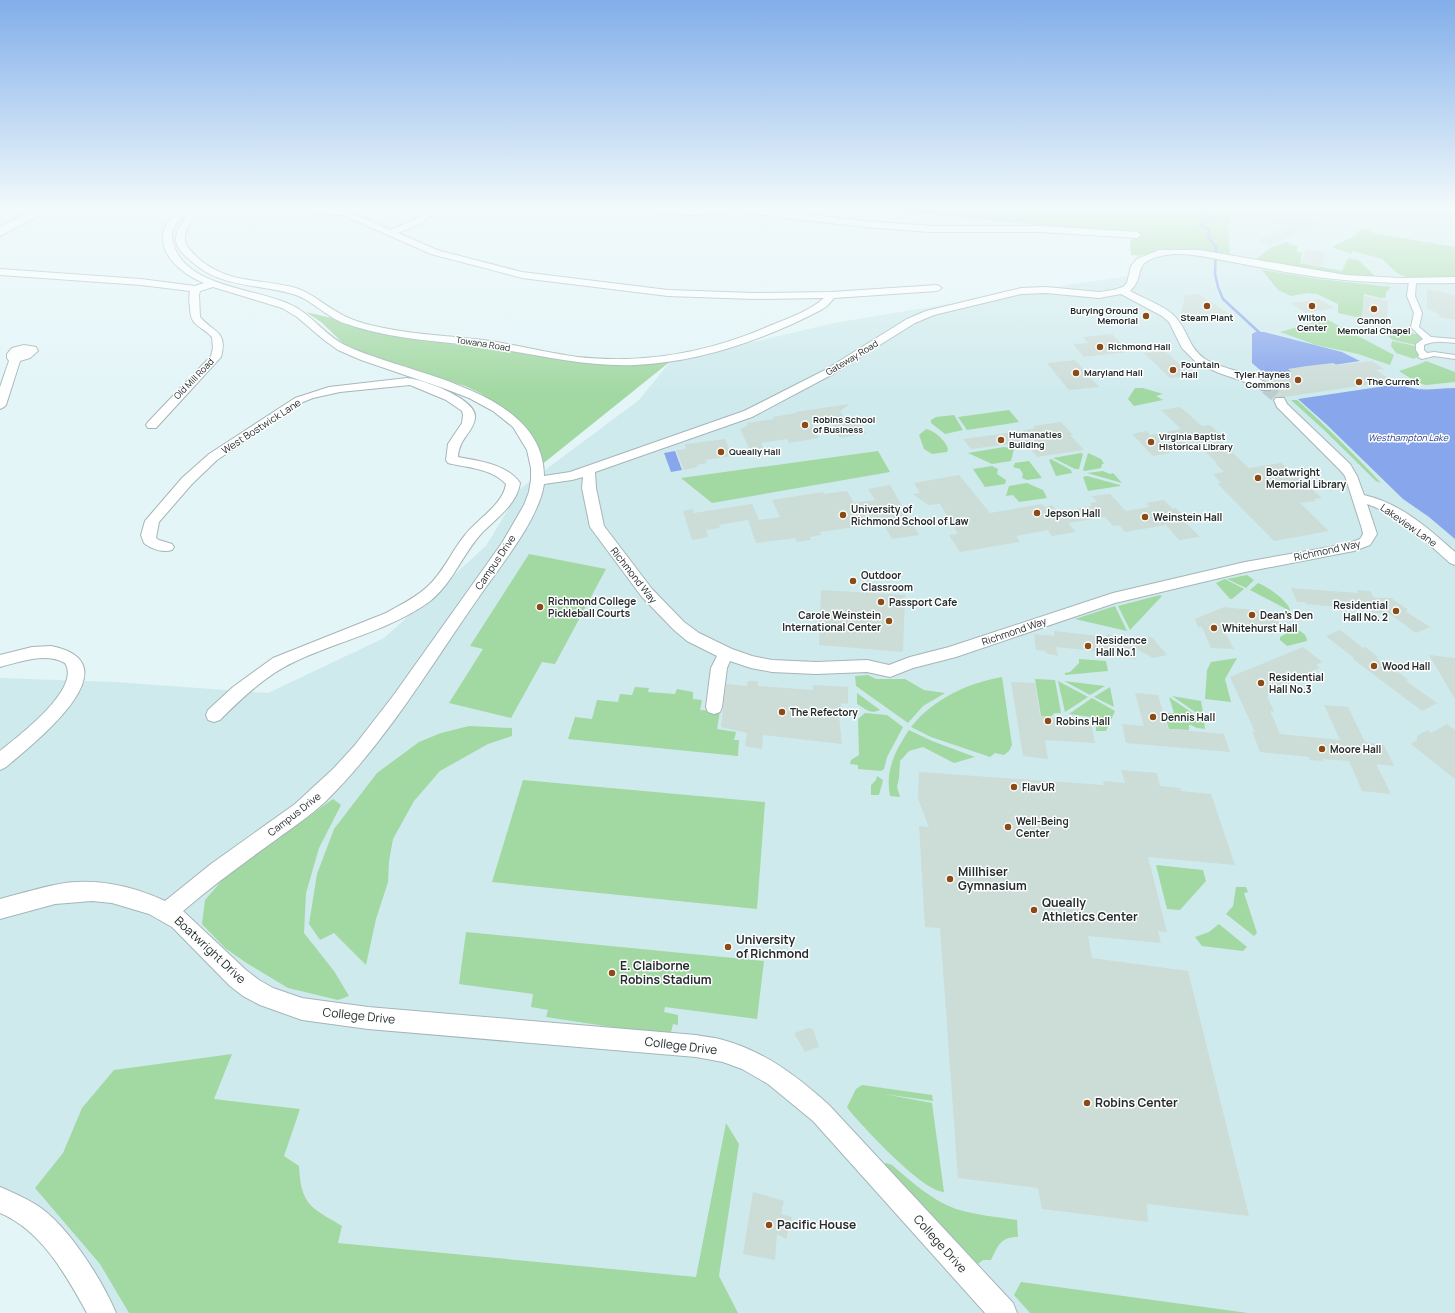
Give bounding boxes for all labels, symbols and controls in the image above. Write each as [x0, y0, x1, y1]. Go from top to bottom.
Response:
marker: Steam Plant [1202, 301, 1212, 311]
marker: Wilton Center [1307, 301, 1317, 311]
place label: Burying Ground Memorial [1070, 304, 1138, 327]
marker: Cannon Memorial Chapel [1369, 304, 1379, 314]
marker: Burying Ground Memorial [1141, 311, 1151, 321]
place label: Steam Plant [1181, 311, 1234, 324]
place label: Wilton Center [1297, 311, 1328, 334]
place label: Cannon Memorial Chapel [1337, 314, 1411, 337]
street label: Towana Road [455, 333, 511, 354]
street label: Gateway Road [823, 337, 880, 378]
place label: Richmond Hall [1108, 340, 1170, 353]
marker: Richmond Hall [1095, 342, 1105, 352]
street label: Old Mill Road [171, 355, 217, 402]
place label: Fountain Hall [1181, 358, 1220, 381]
marker: Fountain Hall [1168, 365, 1178, 375]
place label: Maryland Hall [1084, 366, 1143, 379]
marker: Maryland Hall [1071, 368, 1081, 378]
place label: Tyler Haynes Commons [1235, 368, 1290, 391]
marker: Tyler Haynes Commons [1293, 375, 1303, 385]
place label: The Current [1367, 375, 1420, 388]
marker: The Current [1354, 377, 1364, 387]
street label: West Bostwick Lane [219, 395, 304, 457]
place label: Robins School of Business [813, 413, 875, 436]
marker: Robins School of Business [800, 420, 810, 430]
place label: Humanaties Building [1009, 428, 1062, 451]
place label: Virginia Baptist Historical Library [1159, 430, 1233, 453]
water label: Westhampton Lake [1368, 431, 1449, 444]
marker: Humanaties Building [996, 435, 1006, 445]
marker: Virginia Baptist Historical Library [1146, 437, 1156, 447]
place label: Queally Hall [729, 445, 781, 458]
marker: Queally Hall [716, 447, 726, 457]
place label: Boatwright Memorial Library [1266, 465, 1347, 491]
marker: Boatwright Memorial Library [1253, 473, 1263, 483]
street label: Lakeview Lane [1378, 500, 1440, 550]
place label: University of Richmond School of Law [851, 502, 968, 528]
place label: Jepson Hall [1045, 506, 1100, 520]
marker: Jepson Hall [1032, 508, 1042, 518]
marker: University of Richmond School of Law [838, 510, 848, 520]
place label: Weinstein Hall [1153, 510, 1222, 524]
marker: Weinstein Hall [1140, 512, 1150, 522]
street label: Campus Drive [471, 532, 519, 592]
street label: Richmond Way [1292, 536, 1362, 564]
street label: Richmond Way [608, 544, 661, 607]
place label: Outdoor Classroom [861, 568, 913, 594]
marker: Outdoor Classroom [848, 576, 858, 586]
place label: Richmond College Pickleball Courts [548, 594, 636, 620]
place label: Passport Cafe [889, 595, 957, 609]
marker: Passport Cafe [876, 597, 886, 607]
place label: Residential Hall No. 2 [1333, 598, 1388, 624]
marker: Richmond College Pickleball Courts [535, 602, 545, 612]
marker: Residential Hall No. 2 [1391, 606, 1401, 616]
place label: Carole Weinstein International Center [782, 608, 881, 634]
place label: Dean’s Den [1260, 608, 1313, 622]
marker: Dean’s Den [1247, 610, 1257, 620]
street label: Richmond Way [980, 613, 1049, 649]
marker: Carole Weinstein International Center [884, 616, 894, 626]
place label: Whitehurst Hall [1222, 621, 1298, 635]
marker: Whitehurst Hall [1209, 623, 1219, 633]
place label: Residence Hall No.1 [1096, 633, 1147, 659]
marker: Residence Hall No.1 [1083, 641, 1093, 651]
place label: Wood Hall [1382, 659, 1430, 673]
marker: Wood Hall [1369, 661, 1379, 671]
place label: Residential Hall No.3 [1269, 670, 1324, 696]
marker: Residential Hall No.3 [1256, 678, 1266, 688]
place label: The Refectory [790, 705, 858, 719]
marker: The Refectory [777, 707, 787, 717]
place label: Dennis Hall [1161, 710, 1215, 724]
marker: Dennis Hall [1148, 712, 1158, 722]
place label: Robins Hall [1056, 714, 1110, 728]
marker: Robins Hall [1043, 716, 1053, 726]
place label: Moore Hall [1330, 742, 1381, 756]
marker: Moore Hall [1317, 744, 1327, 754]
place label: FlavUR [1022, 780, 1055, 794]
marker: FlavUR [1009, 782, 1019, 792]
street label: Campus Drive [265, 789, 324, 839]
place label: Well-Being Center [1016, 814, 1069, 840]
marker: Well-Being Center [1003, 822, 1013, 832]
place label: Millhiser Gymnasium [958, 863, 1027, 894]
marker: Millhiser Gymnasium [945, 874, 955, 884]
place label: Queally Athletics Center [1042, 894, 1138, 925]
marker: Queally Athletics Center [1029, 905, 1039, 915]
street label: Boatwright Drive [171, 912, 250, 987]
place label: University of Richmond [736, 931, 809, 962]
marker: University of Richmond [723, 942, 733, 952]
place label: E. Claiborne Robins Stadium [620, 957, 712, 988]
marker: E. Claiborne Robins Stadium [607, 968, 617, 978]
street label: College Drive [322, 1003, 396, 1028]
street label: College Drive [644, 1033, 718, 1058]
place label: Robins Center [1095, 1094, 1178, 1111]
marker: Robins Center [1082, 1098, 1092, 1108]
street label: College Drive [910, 1211, 971, 1276]
place label: Pacific House [777, 1216, 856, 1233]
marker: Pacific House [764, 1220, 774, 1230]

